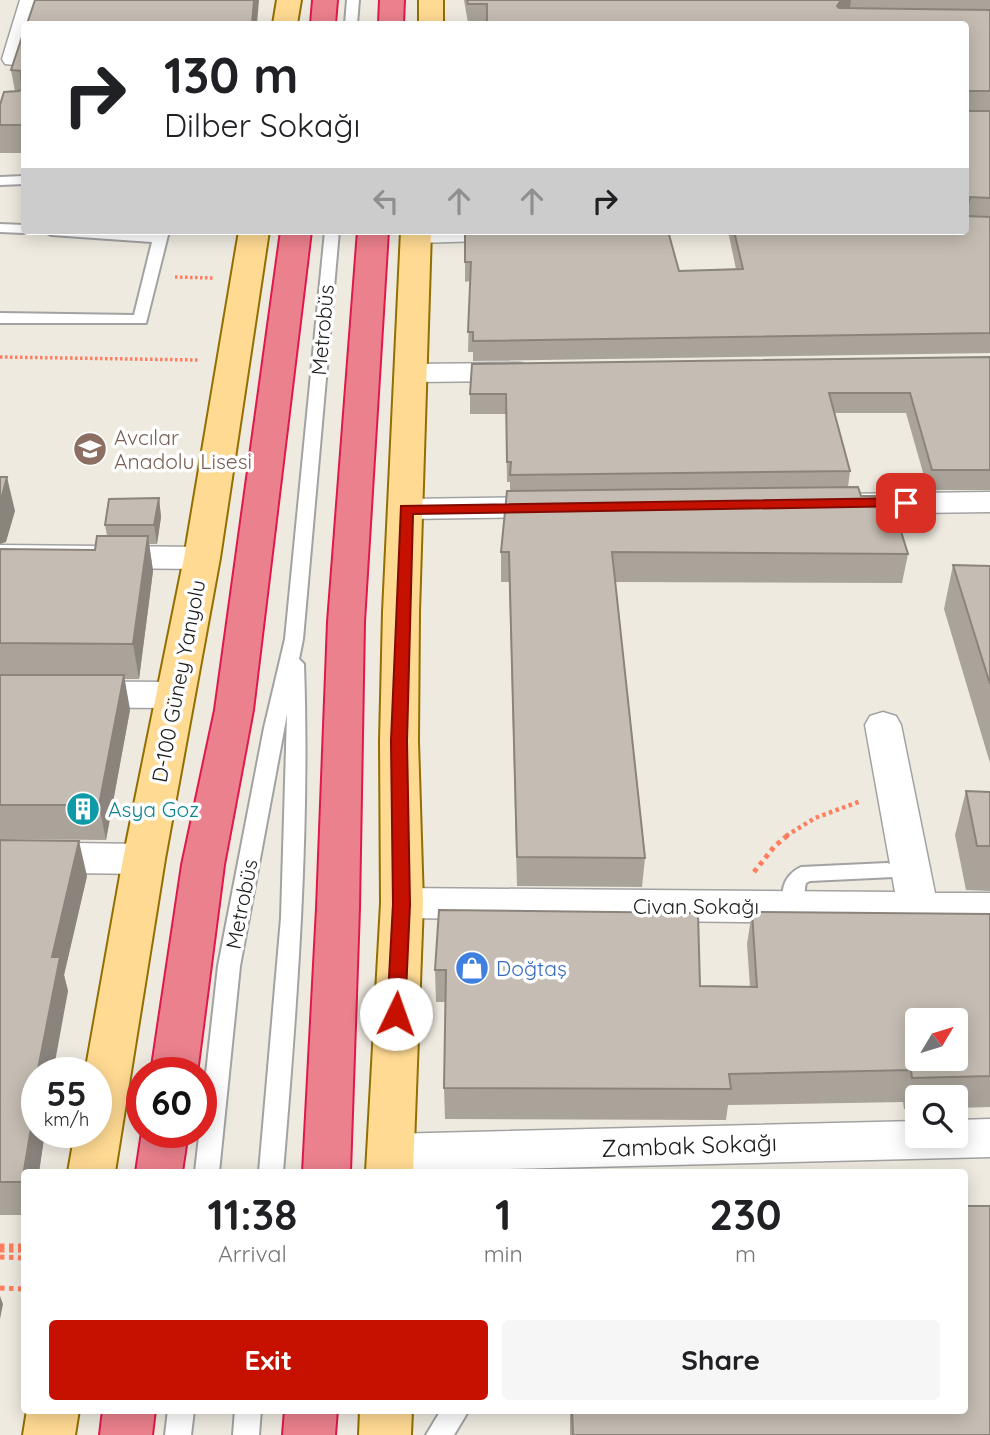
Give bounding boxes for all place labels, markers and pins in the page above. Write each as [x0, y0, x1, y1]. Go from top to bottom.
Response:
place label: Avcılar Anadolu Lisesi [114, 424, 252, 474]
school or university icon: Avcılar Anadolu Lisesi [71, 430, 109, 468]
pin [876, 473, 936, 533]
building icon: Asya Goz [64, 790, 102, 828]
place label: Asya Goz [108, 796, 199, 822]
shop icon: Doğtaş [453, 949, 491, 987]
place label: Doğtaş [496, 955, 567, 981]

